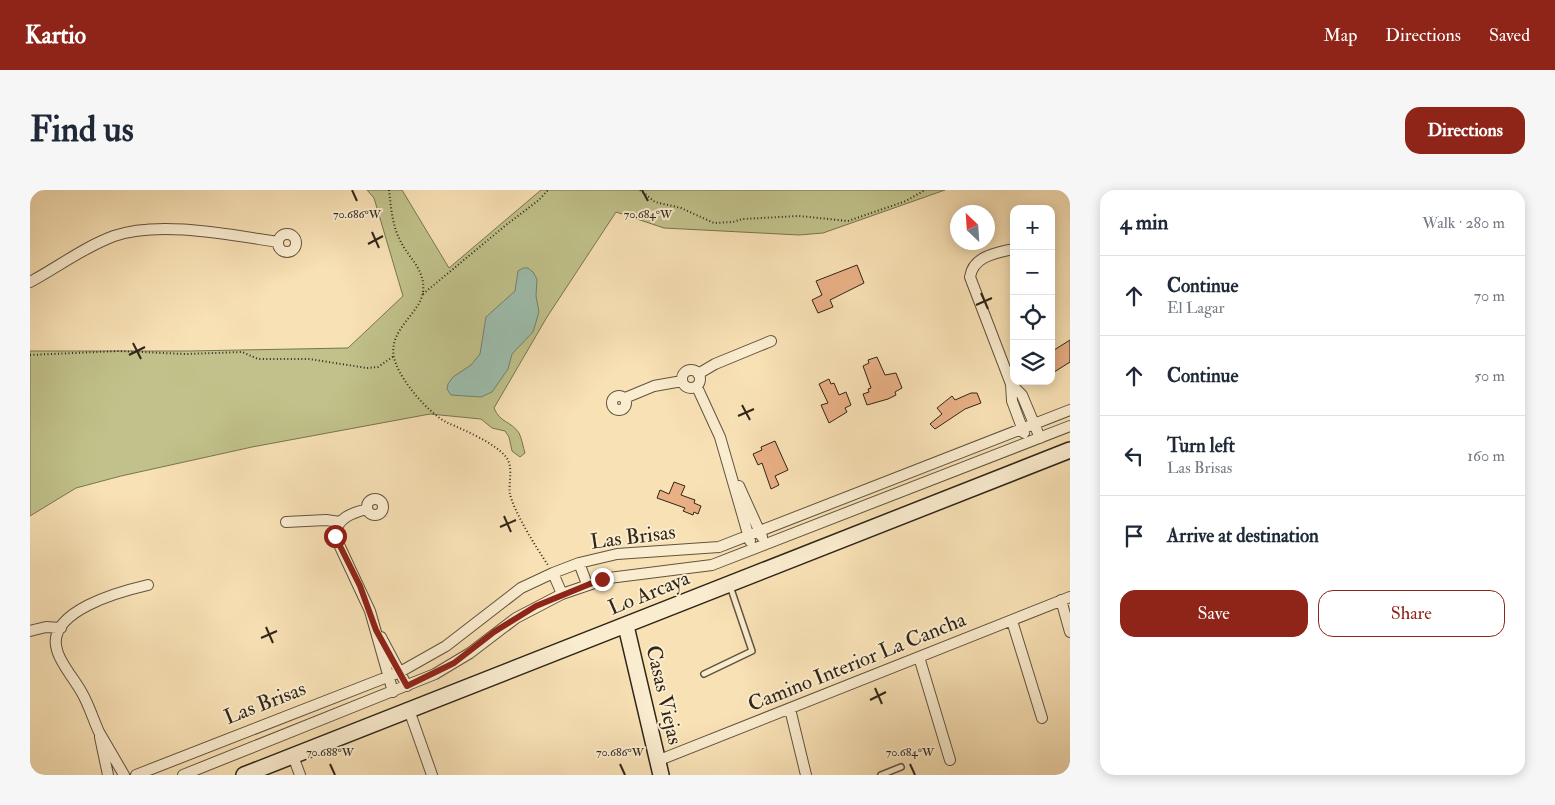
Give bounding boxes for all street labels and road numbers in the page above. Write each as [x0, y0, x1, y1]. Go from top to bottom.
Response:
street label: Las Brisas [589, 518, 677, 556]
street label: Lo Arcaya [604, 564, 694, 622]
street label: Camino Interior La Cancha [744, 606, 970, 718]
street label: Casas Viejas [639, 643, 689, 747]
street label: Las Brisas [220, 675, 310, 731]

